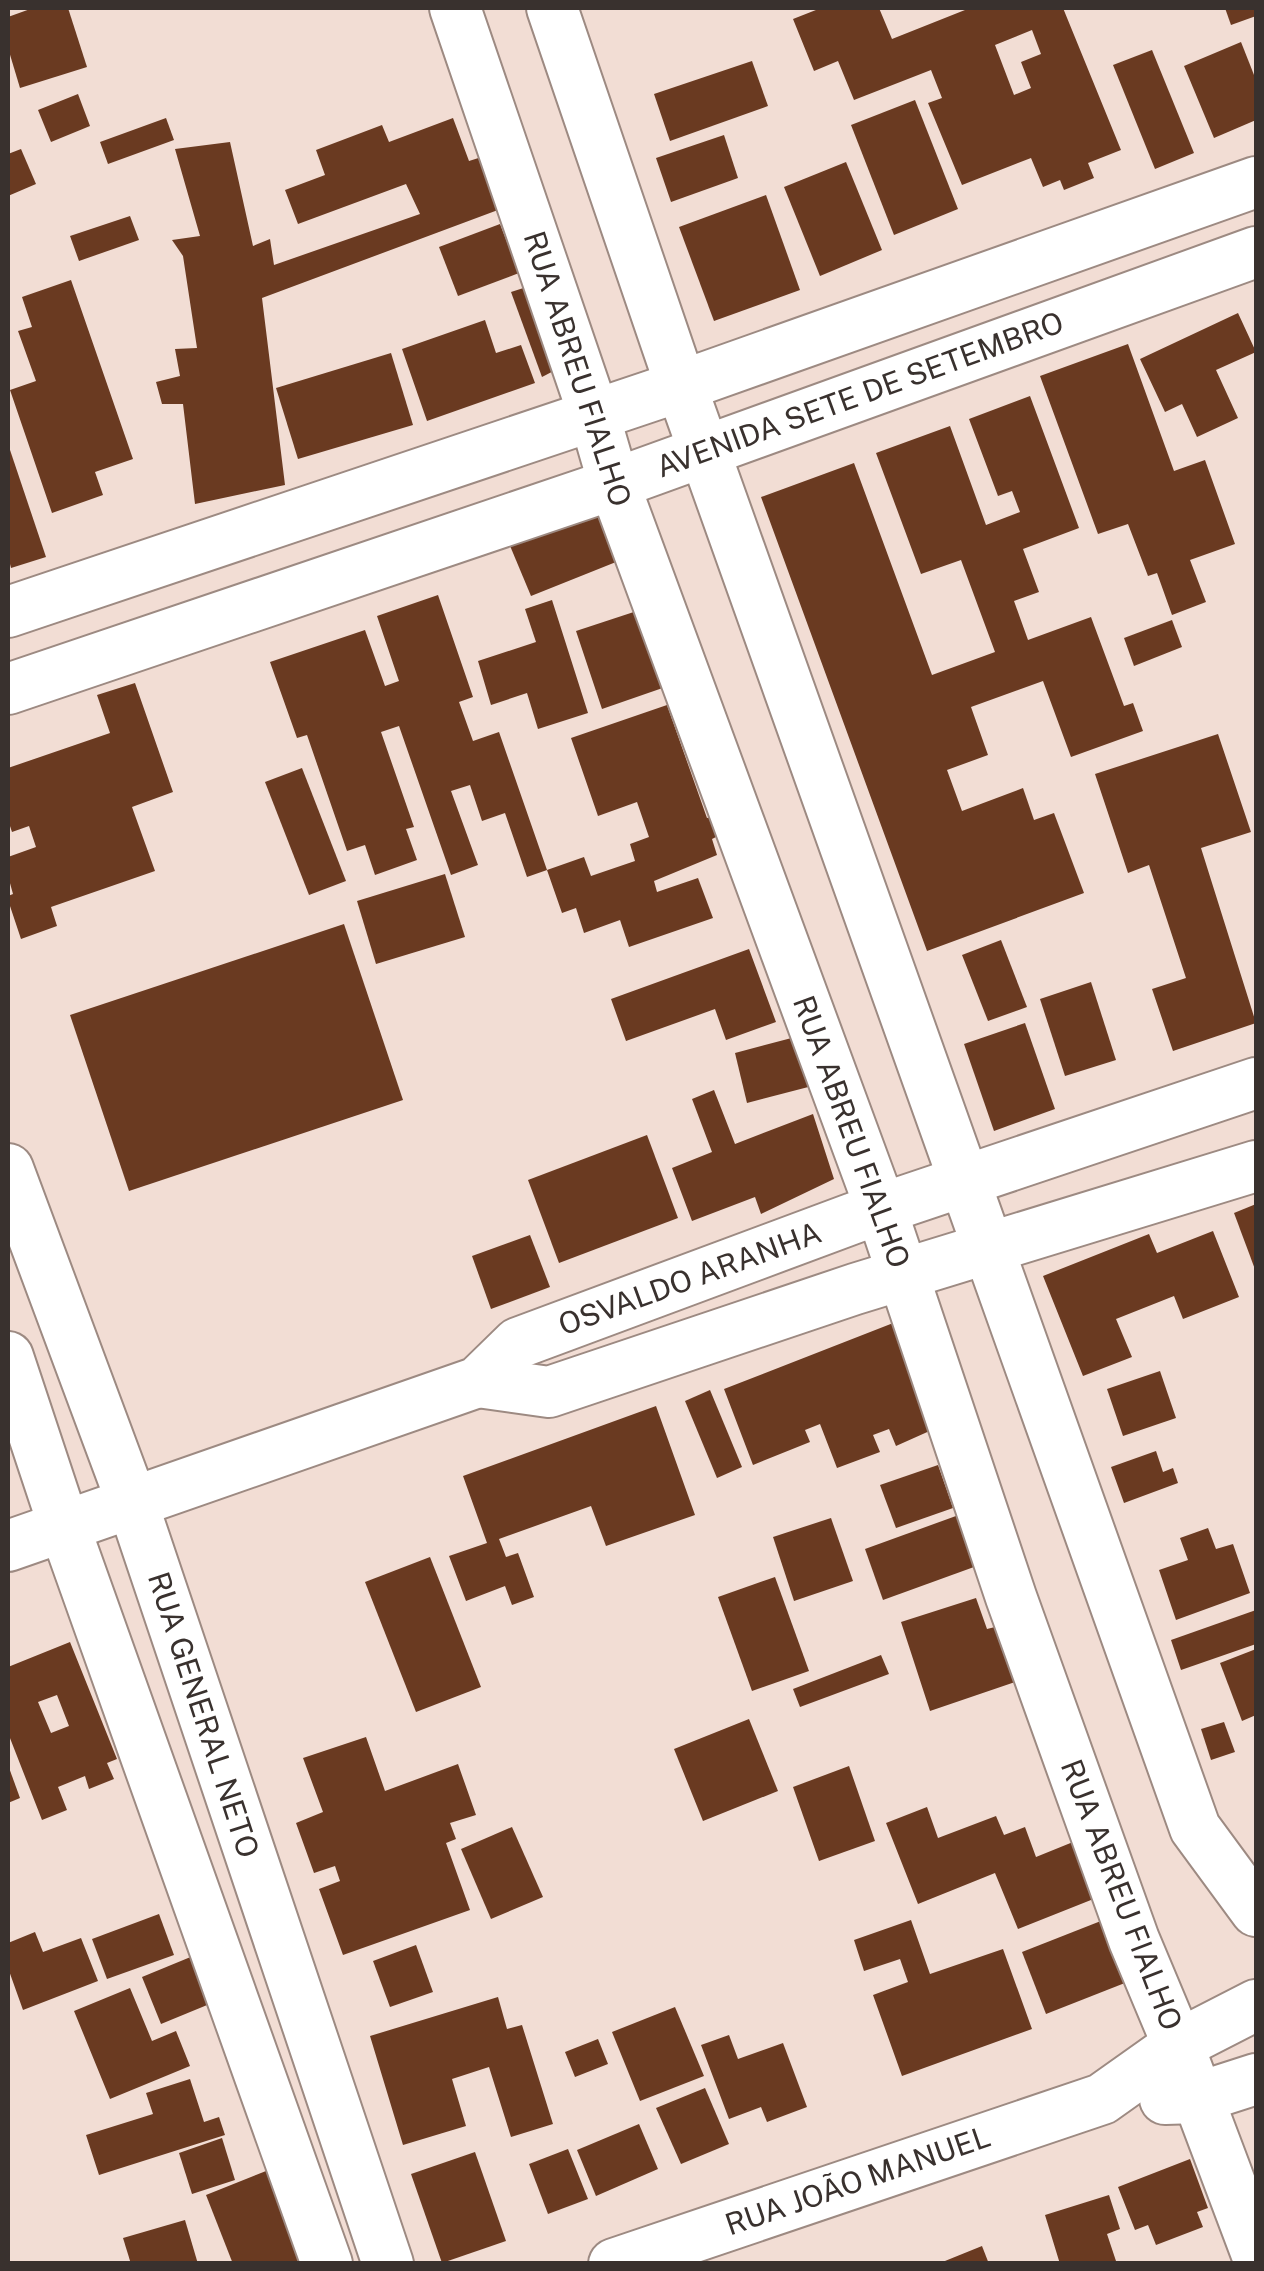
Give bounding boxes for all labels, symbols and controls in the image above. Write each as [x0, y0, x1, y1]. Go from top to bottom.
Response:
street label: RUA ABREU FIALHO [516, 227, 639, 511]
street label: AVENIDA SETE DE SETEMBRO [651, 303, 1068, 485]
street label: RUA ABREU FIALHO [786, 991, 918, 1273]
street label: OSVALDO ARANHA [553, 1214, 826, 1342]
street label: RUA GENERAL NETO [141, 1567, 267, 1862]
street label: RUA ABREU FIALHO [1054, 1754, 1190, 2035]
street label: RUA JOÃO MANUEL [720, 2118, 995, 2242]

